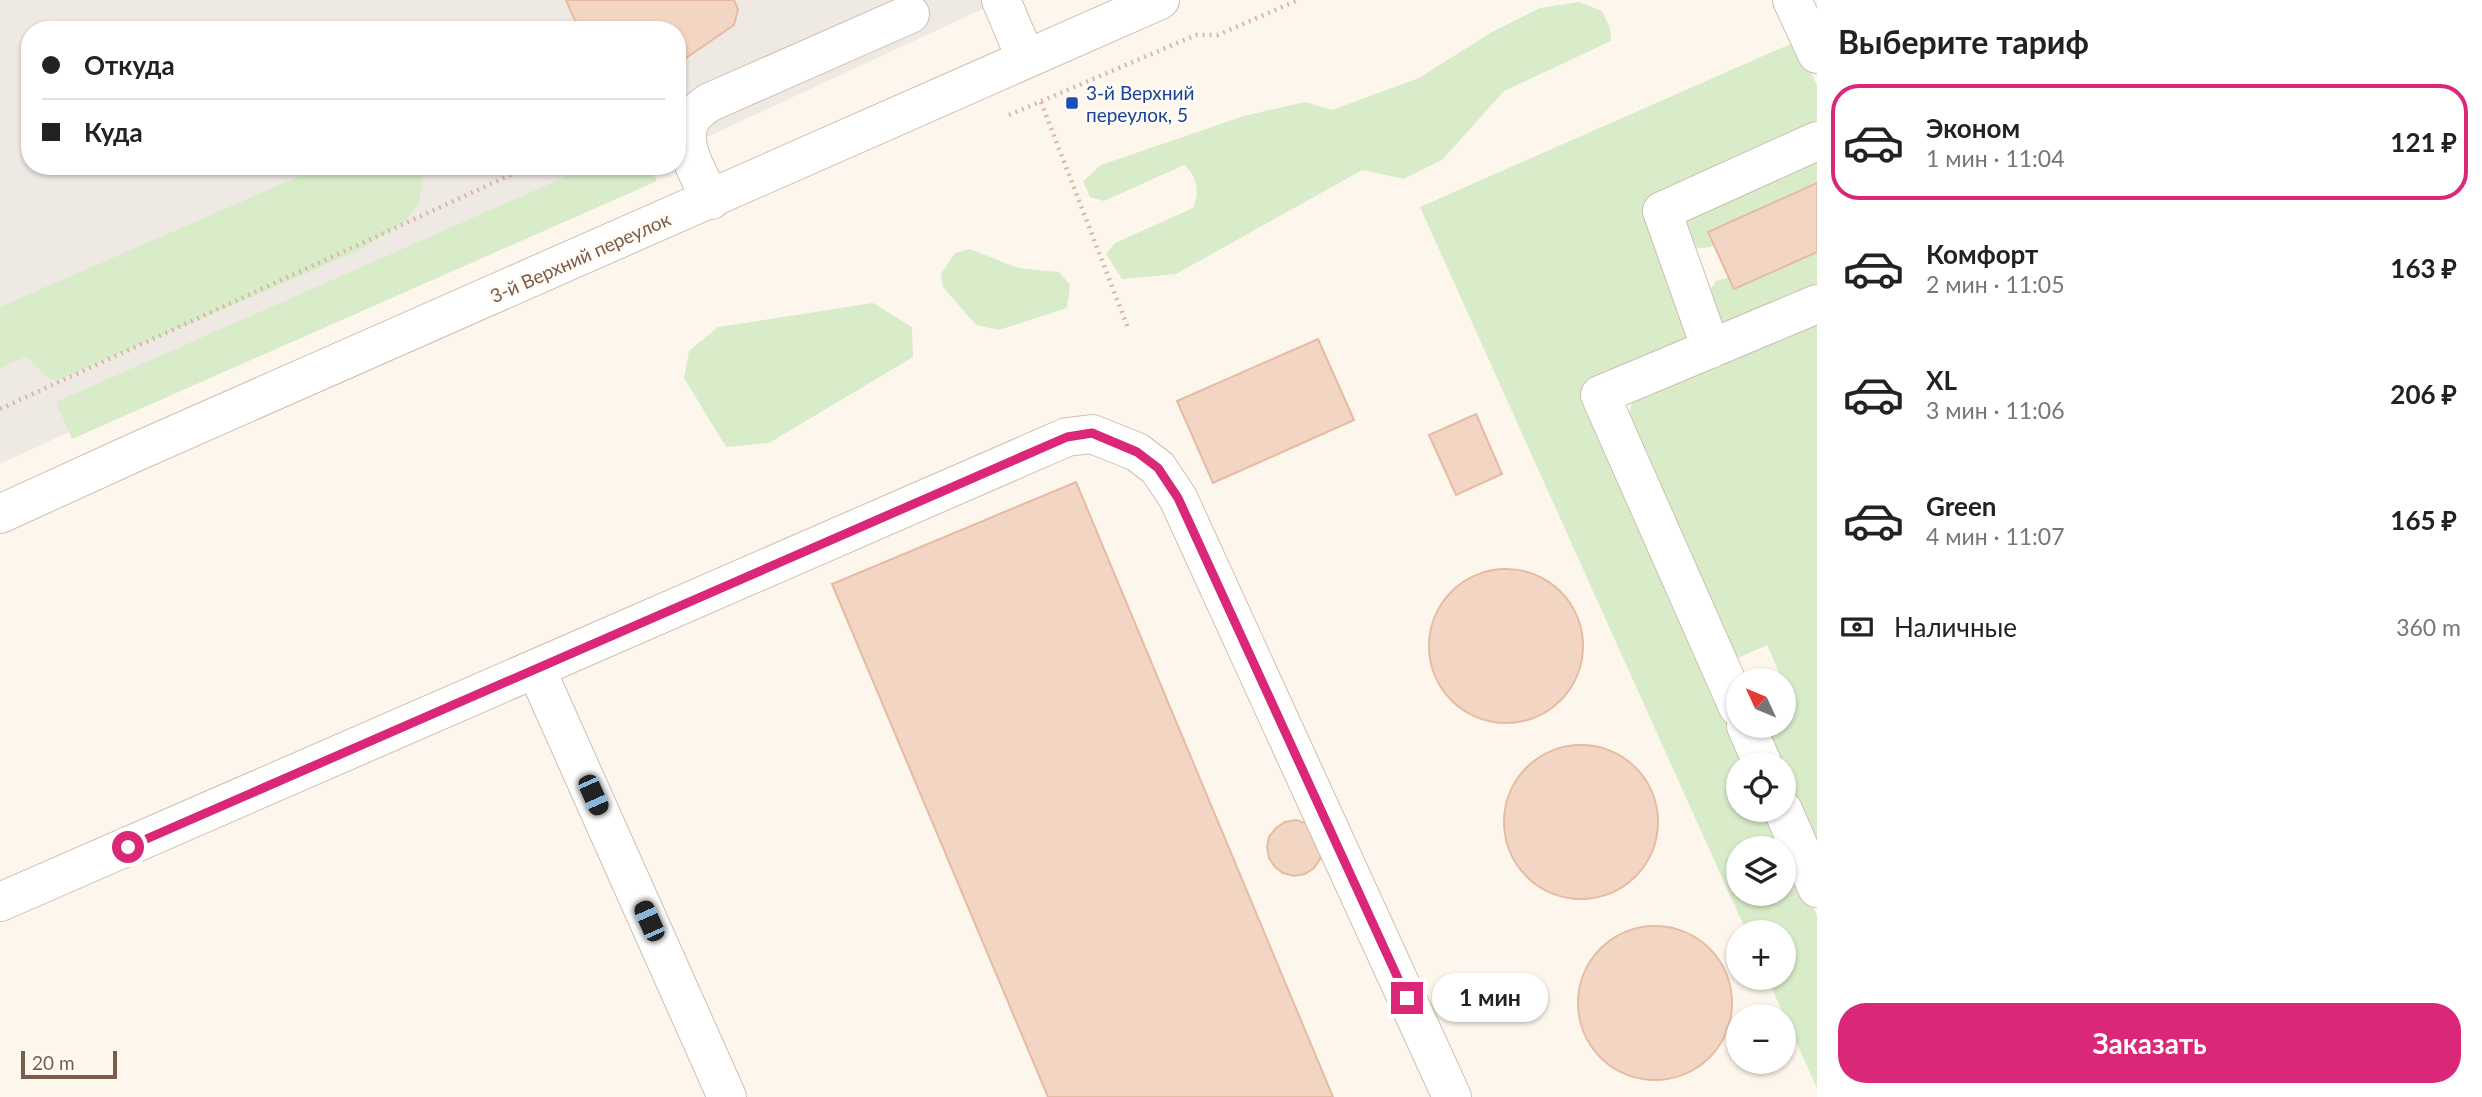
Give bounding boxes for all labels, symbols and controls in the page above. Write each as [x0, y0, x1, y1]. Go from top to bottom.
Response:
text: Выберите тариф [1838, 22, 2089, 61]
text: Откуда [84, 49, 175, 81]
place label: 3-й Верхний переулок, 5 [1086, 81, 1194, 126]
marker: 3-й Верхний переулок, 5 [1064, 95, 1080, 111]
icon: car [1842, 111, 1905, 174]
text: Эконом [1926, 112, 2020, 144]
text: Куда [84, 116, 143, 148]
text: 121 ₽ [2390, 126, 2457, 158]
text: 1 мин · 11:04 [1926, 144, 2065, 172]
street label: 3-й Верхний переулок [486, 207, 674, 307]
icon: car [1842, 237, 1905, 300]
text: Комфорт [1926, 238, 2038, 270]
text: 163 ₽ [2390, 252, 2457, 284]
text: 2 мин · 11:05 [1926, 270, 2065, 298]
icon: car [1842, 363, 1905, 426]
text: XL [1926, 364, 1957, 396]
text: 206 ₽ [2390, 378, 2457, 410]
text: 3 мин · 11:06 [1926, 396, 2065, 424]
icon: car [1842, 489, 1905, 552]
text: Green [1926, 490, 1996, 522]
text: 165 ₽ [2390, 504, 2457, 536]
text: 4 мин · 11:07 [1926, 522, 2065, 550]
icon: cash [1838, 608, 1876, 646]
text: Наличные [1894, 611, 2017, 643]
text: 360 m [2396, 613, 2461, 641]
north arrow [1726, 668, 1796, 738]
map controls [1726, 668, 1796, 1074]
button: locate [1726, 752, 1796, 822]
car [575, 772, 612, 818]
route start [112, 831, 144, 863]
button: layers [1726, 836, 1796, 906]
car [631, 898, 668, 944]
button: + [1726, 920, 1796, 990]
callout: 1 мин [1432, 974, 1547, 1023]
route end [1391, 982, 1423, 1014]
text: 1 мин [1459, 983, 1521, 1011]
button: Заказать [1838, 1003, 2461, 1083]
button: − [1726, 1004, 1796, 1074]
scale bar [21, 1048, 117, 1080]
text: 20 m [32, 1051, 75, 1074]

